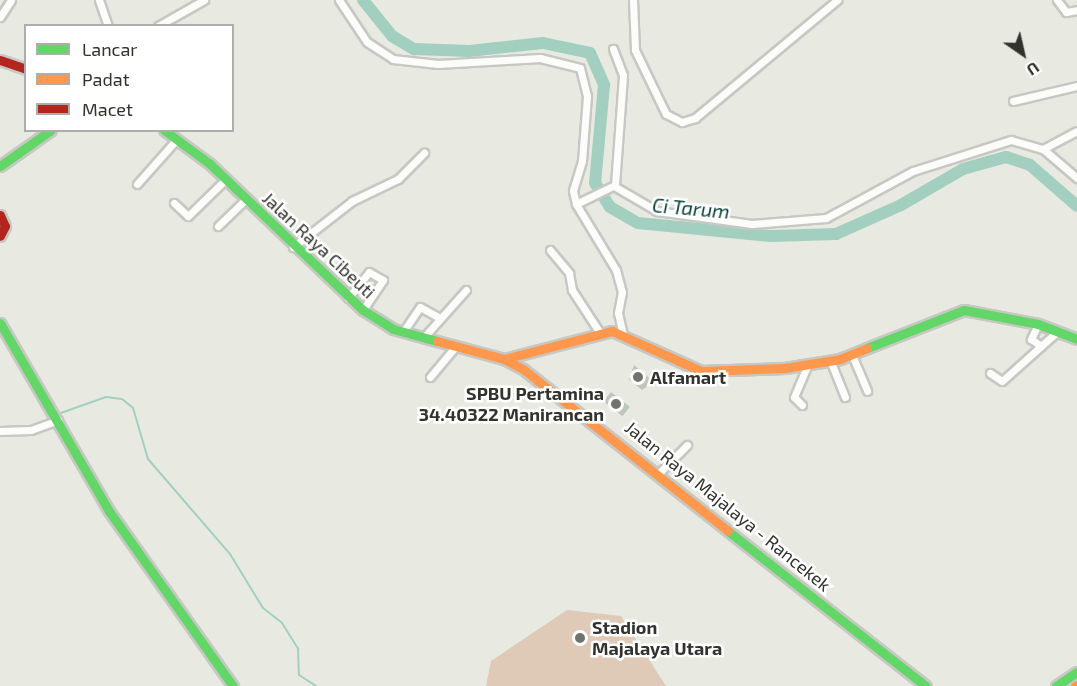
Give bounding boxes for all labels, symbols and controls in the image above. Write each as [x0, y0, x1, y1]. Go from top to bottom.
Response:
legend [24, 24, 234, 132]
north arrow [993, 24, 1053, 84]
text: Lancar [82, 38, 138, 60]
text: U [1023, 58, 1043, 80]
text: Padat [82, 68, 129, 90]
text: Macet [82, 98, 133, 120]
street label: Jalan Raya Cibeuti [258, 187, 380, 303]
water label: Ci Tarum [651, 193, 731, 223]
place label: Alfamart [650, 366, 726, 388]
marker: Alfamart [631, 370, 645, 384]
place label: SPBU Pertamina 34.40322 Manirancan [419, 383, 604, 426]
marker: SPBU Pertamina 34.40322 Manirancan [609, 397, 623, 411]
street label: Jalan Raya Majalaya - Rancekek [621, 416, 835, 596]
place label: Stadion Majalaya Utara [592, 617, 722, 660]
marker: Stadion Majalaya Utara [573, 631, 587, 645]

